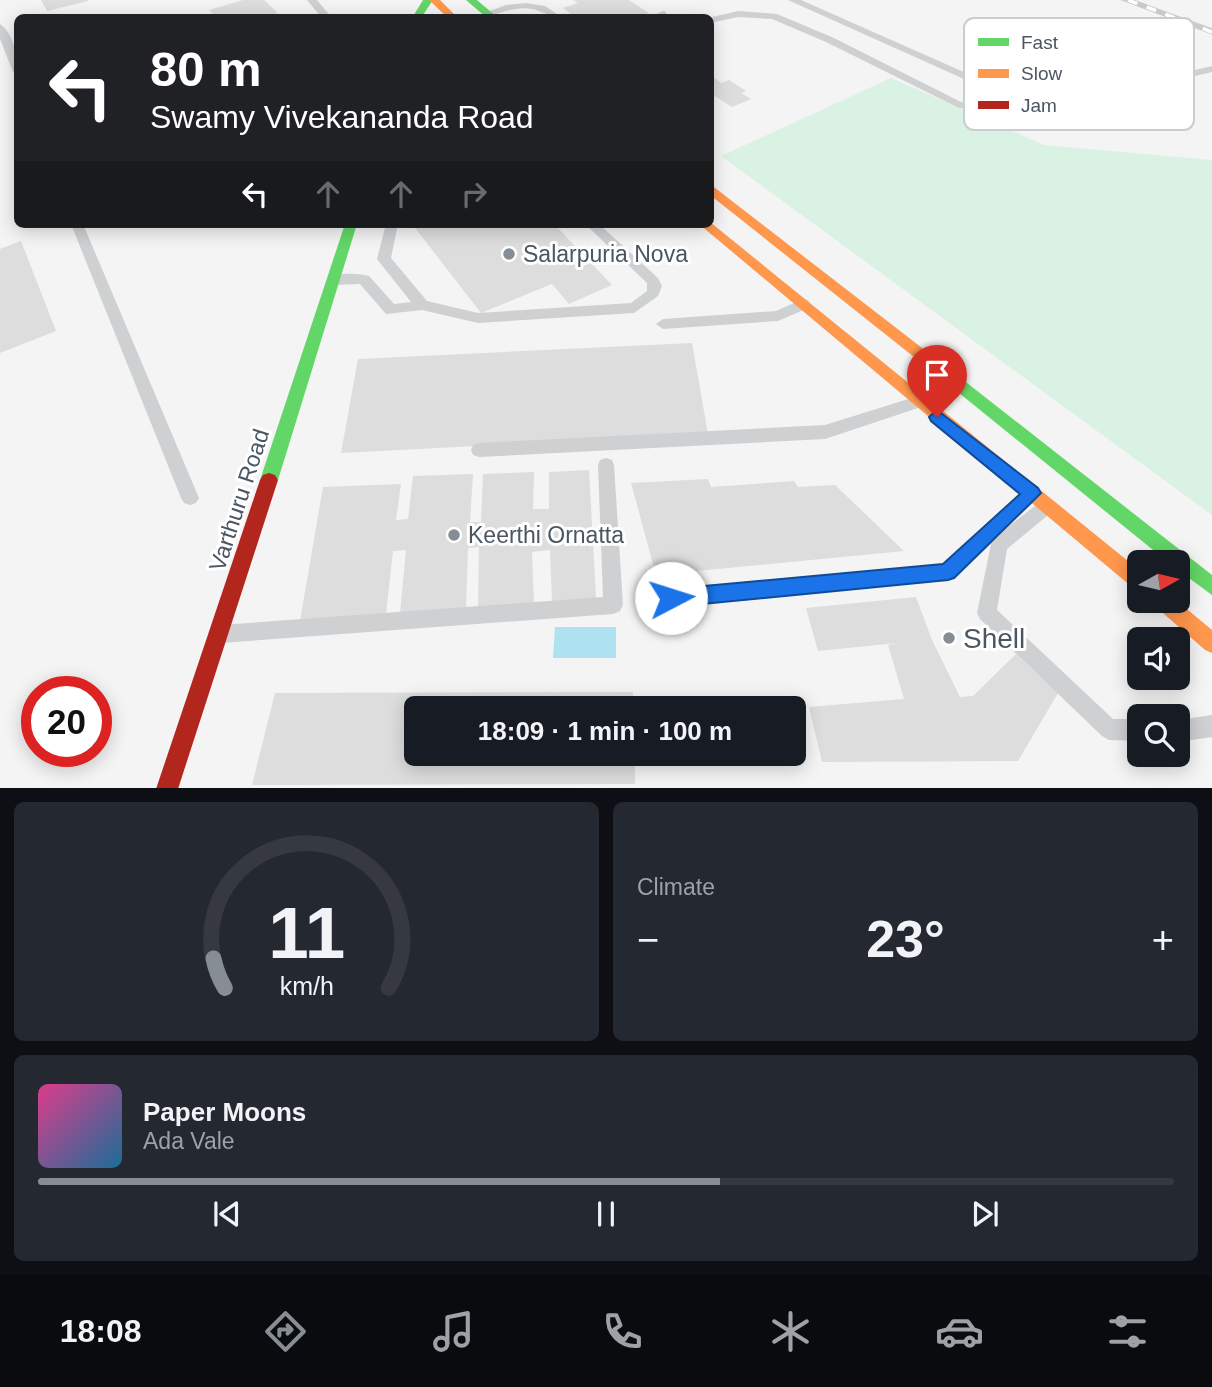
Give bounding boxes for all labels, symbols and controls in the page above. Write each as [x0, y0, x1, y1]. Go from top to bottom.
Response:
legend [964, 18, 1194, 130]
text: Fast [1021, 32, 1059, 53]
icon: left [35, 42, 126, 133]
text: 80 m [150, 42, 262, 96]
text: Slow [1021, 63, 1062, 84]
text: Jam [1021, 95, 1057, 116]
text: Swamy Vivekananda Road [150, 99, 534, 135]
icon: left [236, 175, 274, 213]
icon: ahead [309, 175, 347, 213]
icon: ahead [382, 175, 420, 213]
icon: right [455, 175, 493, 213]
place label: Salarpuria Nova [523, 241, 688, 267]
marker: Salarpuria Nova [501, 246, 517, 262]
pin [907, 345, 967, 417]
icon: arrive [918, 356, 956, 394]
street label: Varthuru Road [204, 426, 274, 574]
place label: Keerthi Ornatta [468, 522, 624, 548]
marker: Keerthi Ornatta [446, 527, 462, 543]
north arrow [1127, 550, 1190, 612]
map controls [1127, 550, 1190, 767]
position arrow [634, 561, 708, 635]
place label: Shell [963, 623, 1025, 654]
button: sound [1127, 627, 1190, 690]
marker: Shell [941, 630, 957, 646]
speed limit sign: 20 [21, 676, 112, 767]
button: search [1127, 704, 1190, 767]
text: 18:09 · 1 min · 100 m [478, 716, 732, 746]
text: Climate [637, 874, 715, 900]
text: 11 [268, 892, 345, 973]
text: 23° [866, 910, 945, 968]
text: − [637, 919, 659, 961]
text: + [1152, 919, 1174, 961]
text: km/h [279, 971, 334, 999]
text: Paper Moons [143, 1097, 306, 1127]
text: Ada Vale [143, 1128, 235, 1154]
icon: previous [208, 1195, 246, 1233]
icon: pause [587, 1195, 625, 1233]
icon: next [966, 1195, 1004, 1233]
icon: directions [261, 1307, 310, 1356]
icon: music [429, 1307, 478, 1356]
icon: phone [598, 1307, 647, 1356]
icon: climate [766, 1307, 815, 1356]
icon: car [935, 1307, 984, 1356]
icon: filters [1103, 1307, 1152, 1356]
text: 18:08 [60, 1313, 142, 1349]

